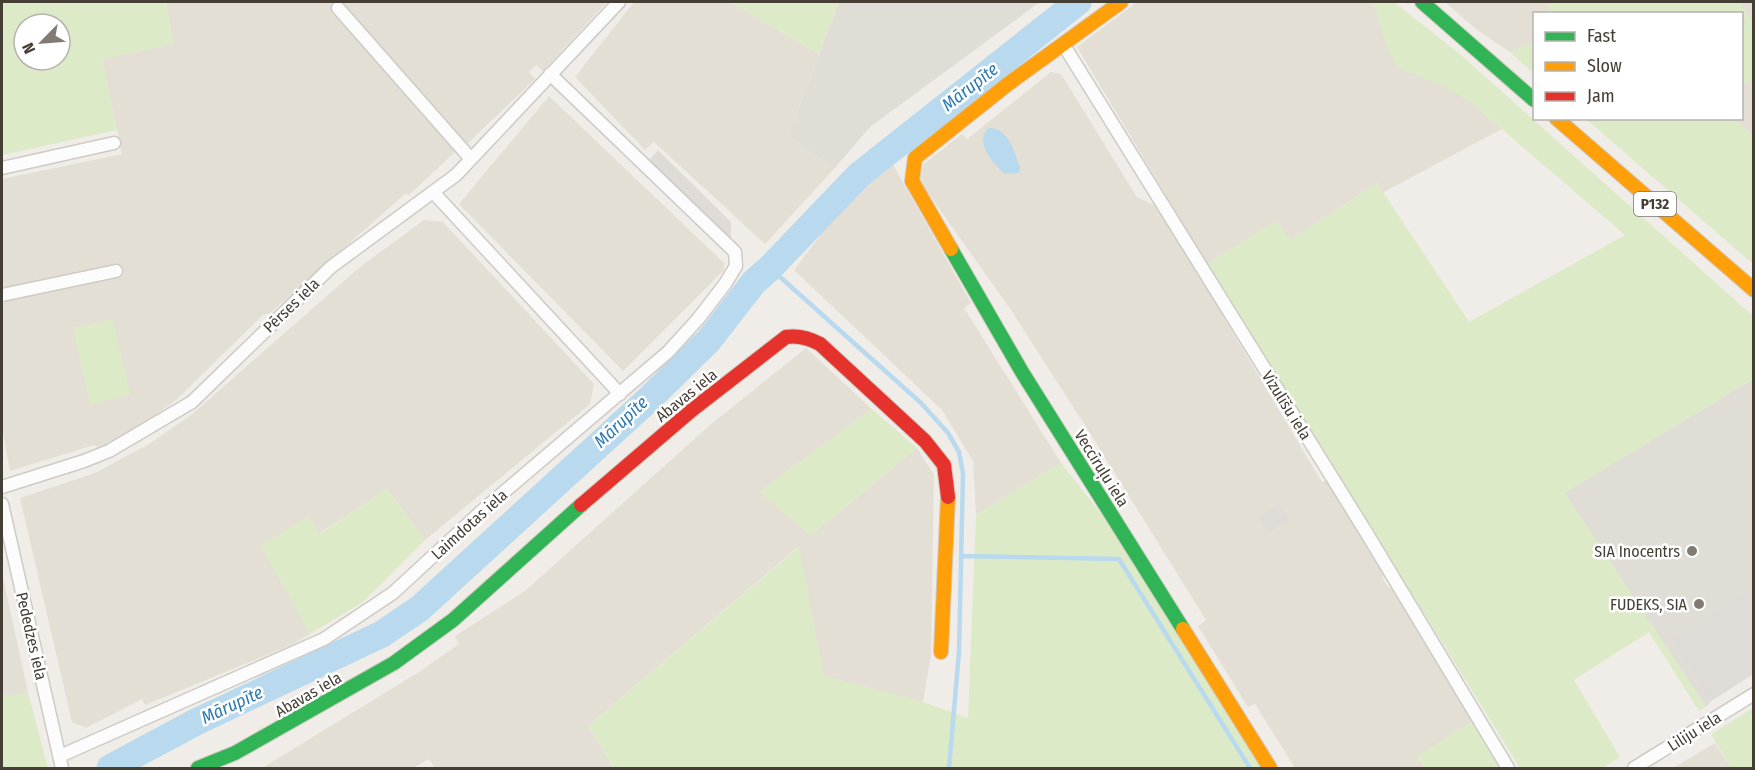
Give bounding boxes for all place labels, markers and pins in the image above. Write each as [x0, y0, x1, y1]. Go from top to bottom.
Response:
place label: SIA Inocentrs [1594, 542, 1680, 561]
marker: SIA Inocentrs [1685, 544, 1699, 558]
place label: FUDEKS, SIA [1610, 595, 1688, 614]
marker: FUDEKS, SIA [1692, 597, 1706, 611]

